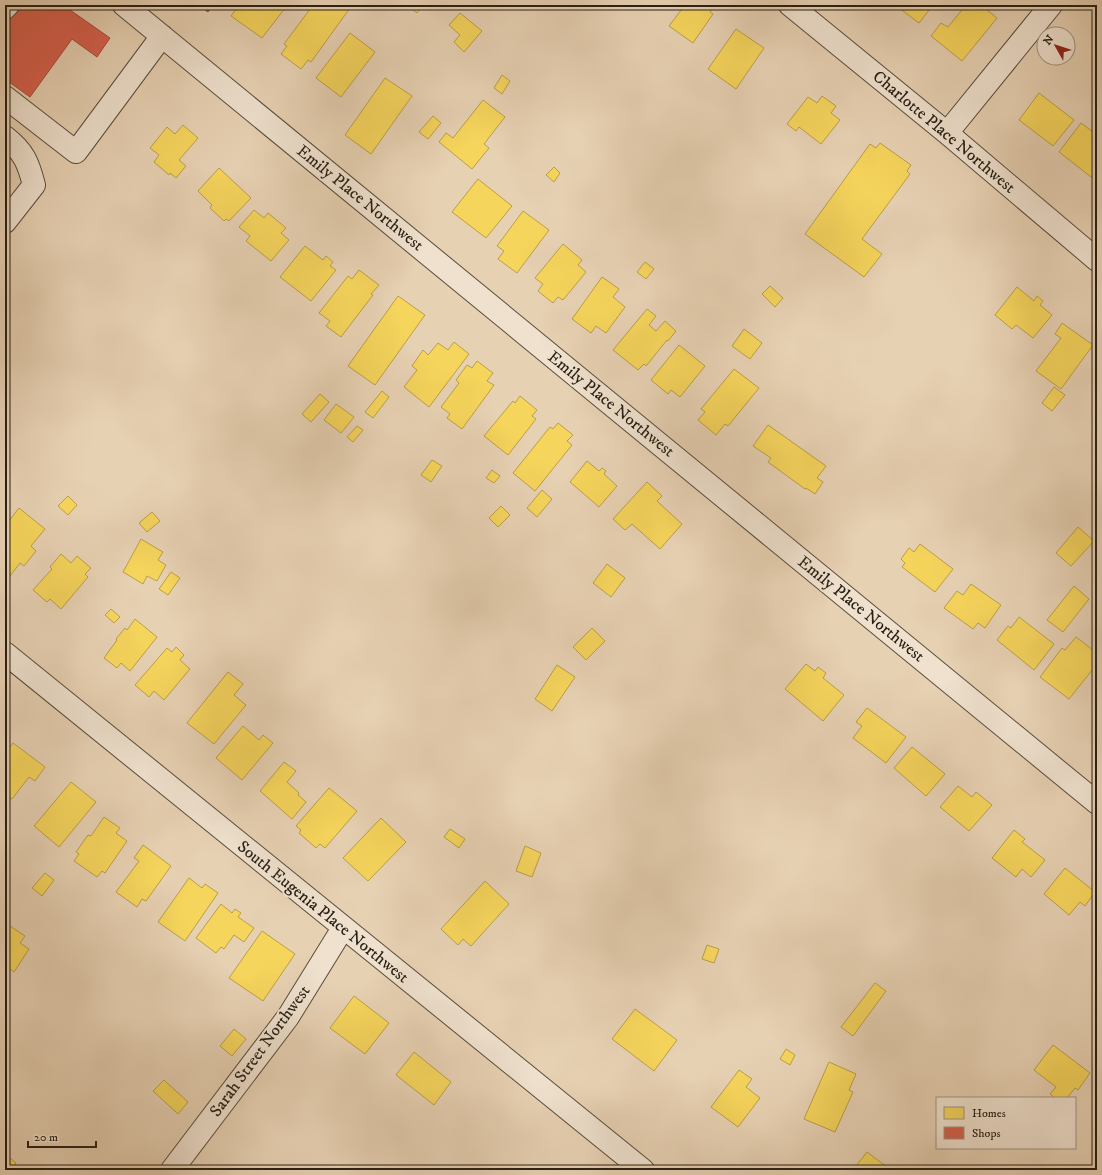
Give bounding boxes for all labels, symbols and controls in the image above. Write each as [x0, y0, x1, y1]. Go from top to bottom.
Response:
north arrow [1036, 26, 1076, 66]
text: N [1041, 32, 1057, 48]
street label: Charlotte Place Northwest [868, 66, 1020, 199]
street label: Emily Place Northwest [292, 140, 428, 256]
street label: Emily Place Northwest [543, 346, 679, 462]
street label: Emily Place Northwest [793, 551, 929, 667]
street label: South Eugenia Place Northwest [233, 836, 414, 988]
street label: Sarah Street Northwest [205, 980, 316, 1121]
legend [936, 1097, 1076, 1149]
text: Homes [972, 1106, 1006, 1121]
scale bar [28, 1123, 96, 1149]
text: Shops [972, 1126, 1000, 1141]
text: 20 m [34, 1130, 58, 1145]

